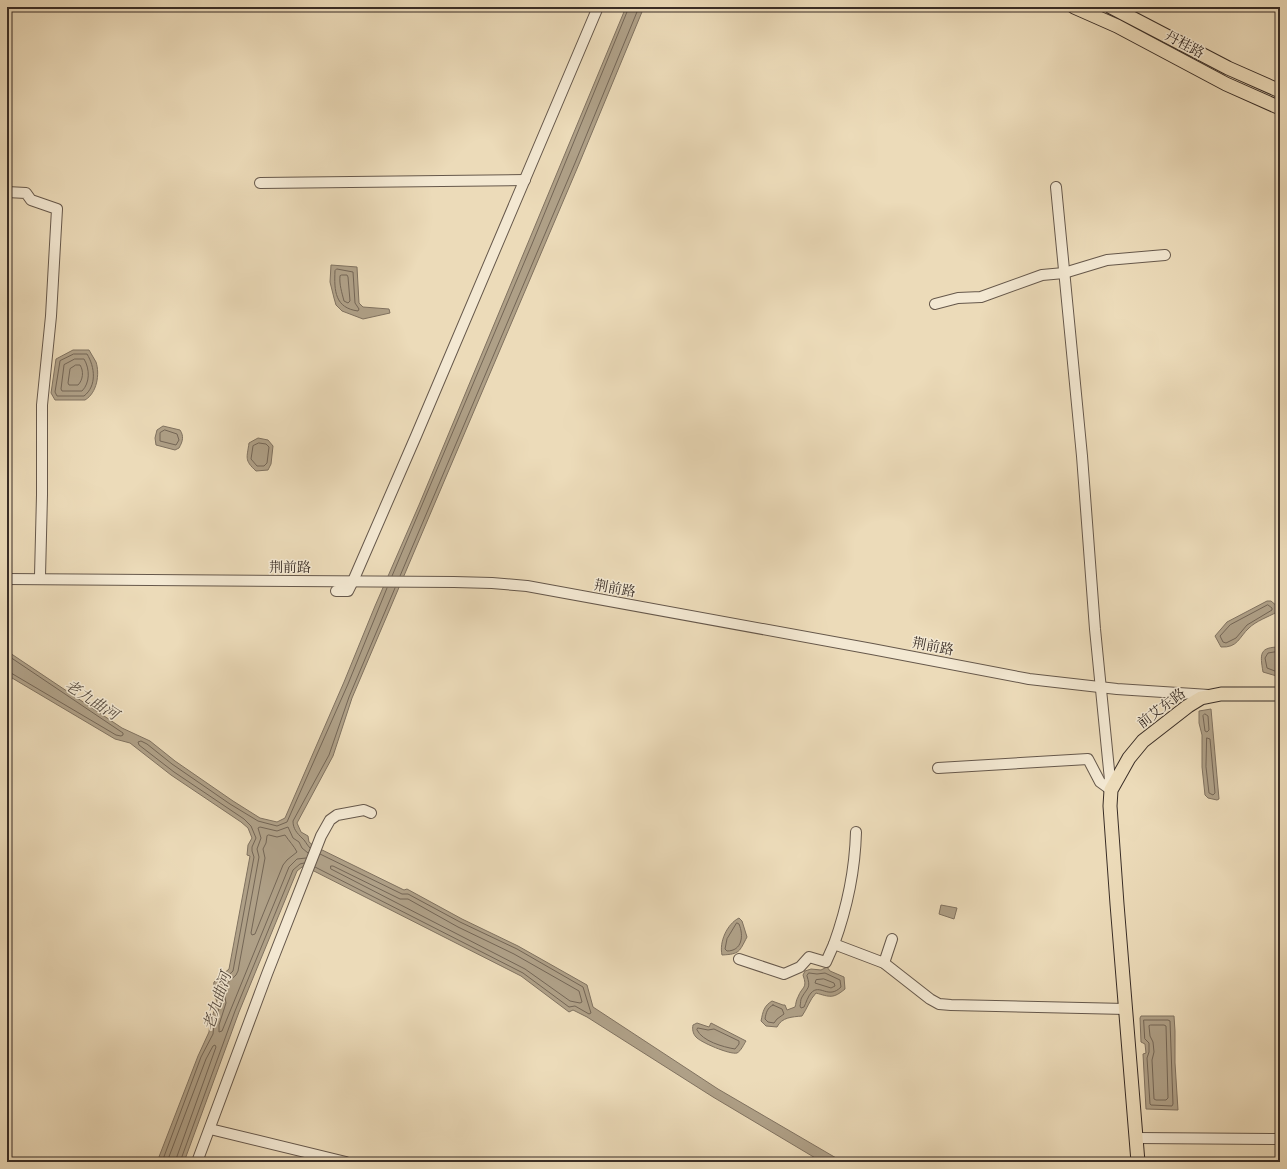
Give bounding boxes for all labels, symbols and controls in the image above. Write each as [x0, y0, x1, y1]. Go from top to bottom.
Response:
street label: 丹桂路 [1162, 27, 1207, 63]
street label: 荆前路 [269, 559, 311, 577]
street label: 荆前路 [593, 576, 637, 601]
street label: 荆前路 [910, 634, 955, 660]
water label: 老九曲河 [61, 676, 125, 726]
street label: 前艾东路 [1134, 685, 1189, 733]
water label: 老九曲河 [199, 967, 237, 1033]

